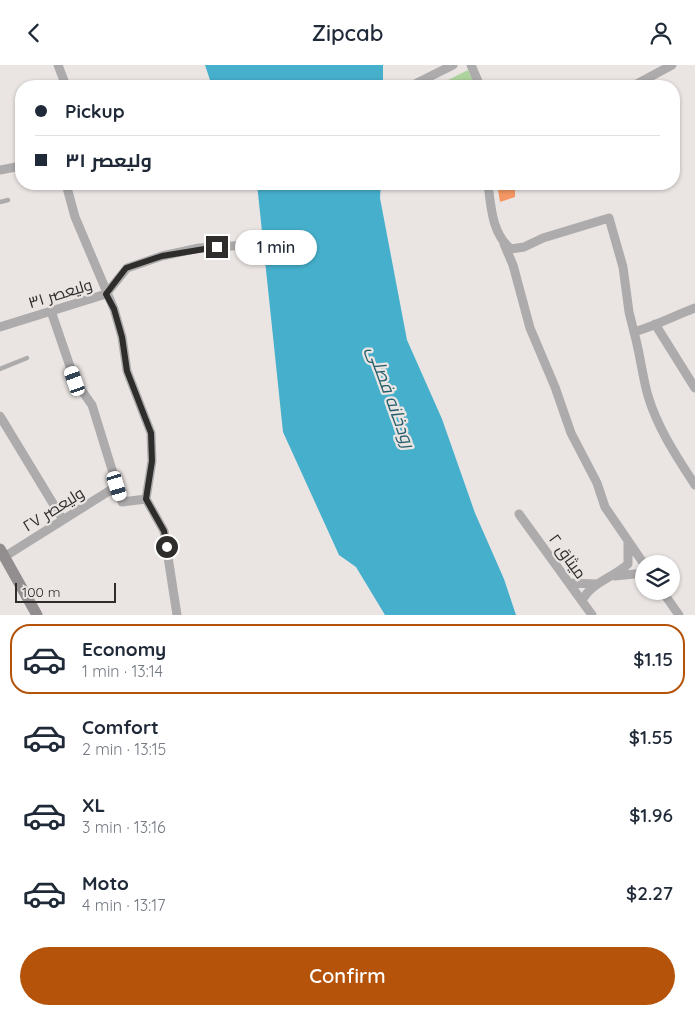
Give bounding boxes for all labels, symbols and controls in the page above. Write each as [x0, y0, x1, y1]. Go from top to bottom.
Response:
icon: back [20, 19, 48, 47]
text: Zipcab [312, 19, 383, 47]
icon: person [647, 19, 675, 47]
text: Pickup [65, 99, 125, 123]
text: ولیعصر ۳۱ [65, 148, 152, 172]
callout: 1 min [234, 229, 317, 265]
route end [206, 236, 228, 258]
text: 1 min [257, 237, 295, 257]
street label: ولیعصر ۳۱ [25, 274, 95, 312]
water label: رودخانه فصلی [362, 343, 421, 452]
car [63, 364, 86, 398]
car [105, 469, 128, 503]
street label: ولیعصر ۲۷ [19, 482, 87, 536]
street label: میثاق ۲ [544, 529, 591, 583]
route start [156, 536, 178, 558]
map controls [635, 555, 680, 600]
button: layers [635, 555, 680, 600]
scale bar [15, 580, 116, 603]
text: 100 m [22, 583, 60, 601]
icon: car [22, 637, 67, 682]
text: Economy [82, 637, 166, 661]
text: $1.15 [633, 647, 673, 671]
text: 1 min · 13:14 [82, 661, 163, 681]
icon: car [22, 715, 67, 760]
text: Comfort [82, 715, 159, 739]
text: $1.55 [629, 725, 673, 749]
text: 2 min · 13:15 [82, 739, 166, 759]
icon: car [22, 793, 67, 838]
text: XL [82, 793, 105, 817]
text: $1.96 [629, 803, 673, 827]
text: 3 min · 13:16 [82, 817, 166, 837]
icon: car [22, 871, 67, 916]
text: Moto [82, 871, 129, 895]
text: $2.27 [626, 881, 673, 905]
text: 4 min · 13:17 [82, 895, 165, 915]
button: Confirm [20, 947, 675, 1005]

